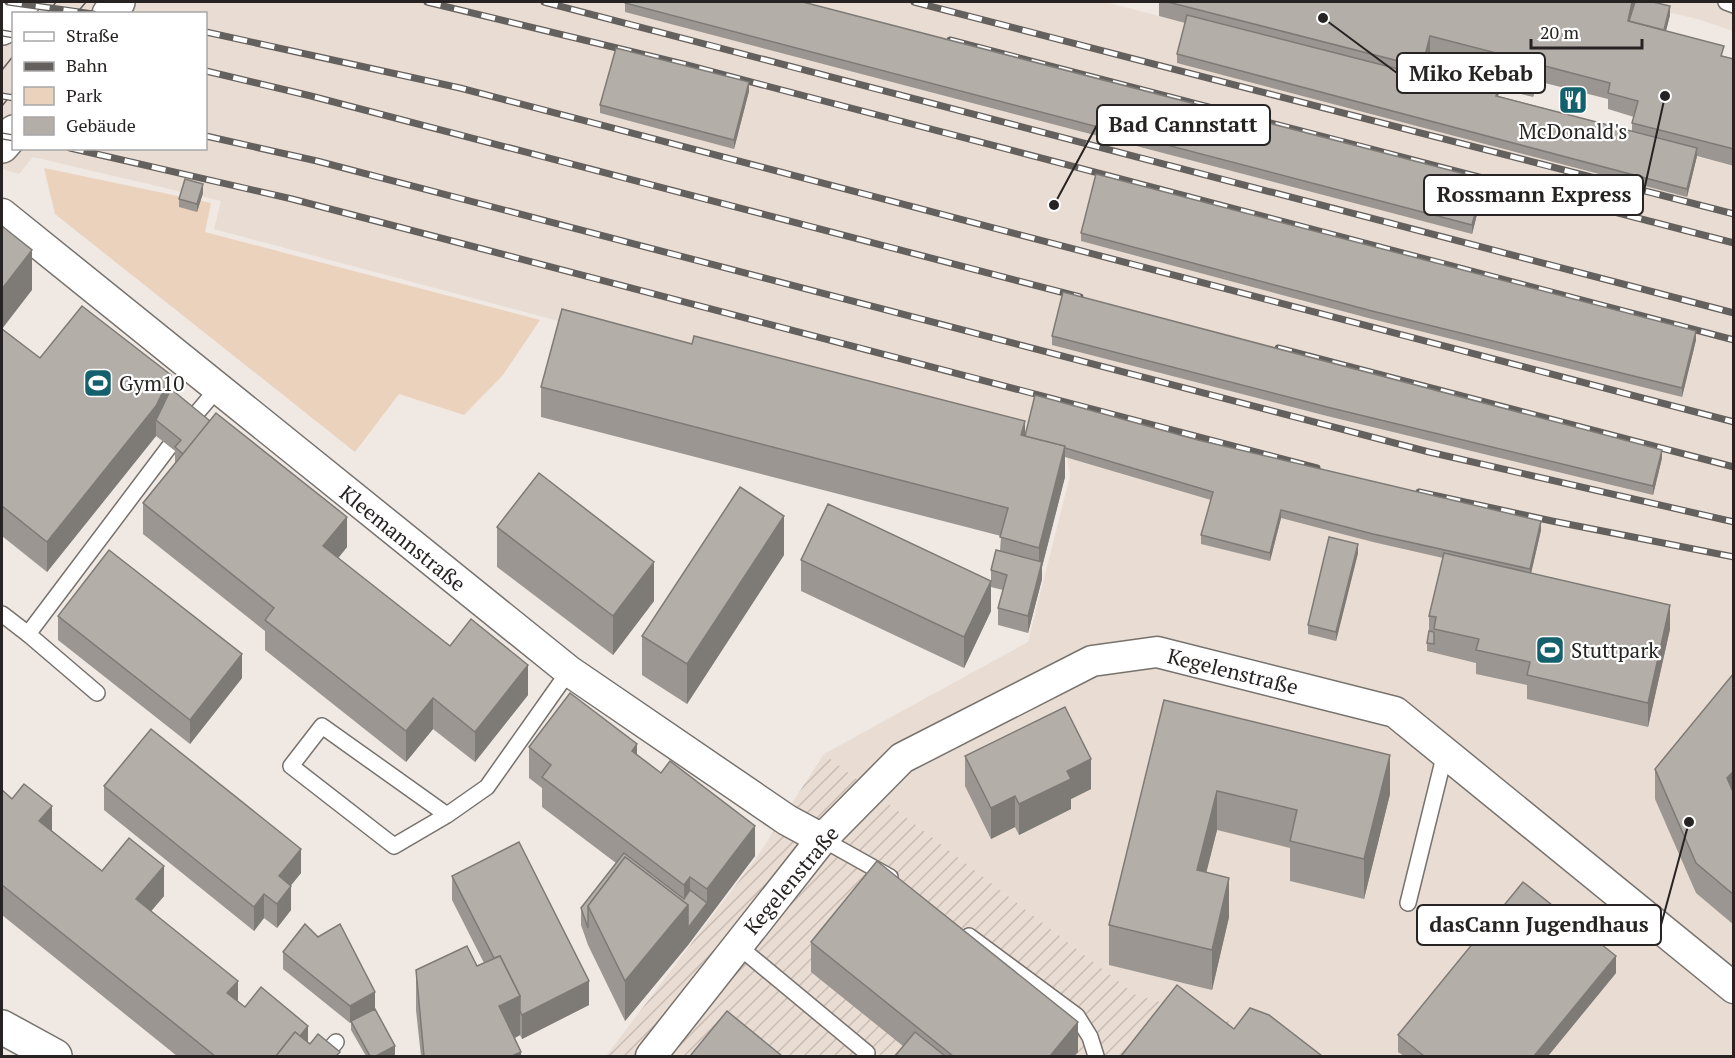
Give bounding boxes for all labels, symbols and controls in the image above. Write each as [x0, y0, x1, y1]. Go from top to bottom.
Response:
legend [12, 12, 207, 150]
scale bar [1531, 12, 1642, 50]
text: 20 m [1540, 20, 1580, 44]
text: Straße [66, 23, 119, 47]
text: Bahn [66, 53, 108, 77]
callout: Miko Kebab [1397, 53, 1545, 93]
text: Miko Kebab [1409, 58, 1533, 87]
text: Park [66, 83, 103, 107]
restaurant icon: McDonald's [1557, 84, 1589, 116]
callout: Bad Cannstatt [1097, 105, 1270, 145]
text: Bad Cannstatt [1109, 109, 1258, 138]
text: Gebäude [66, 113, 136, 137]
place label: McDonald's [1519, 117, 1627, 145]
callout: Rossmann Express [1424, 175, 1643, 215]
text: Rossmann Express [1437, 179, 1631, 208]
sports icon: Gym10 [82, 367, 114, 399]
place label: Gym10 [119, 369, 185, 397]
street label: Kleemannstraße [334, 479, 472, 597]
sports icon: Stuttpark [1534, 634, 1566, 666]
place label: Stuttpark [1571, 636, 1659, 664]
street label: Kegelenstraße [1165, 641, 1301, 701]
street label: Kegelenstraße [737, 820, 845, 940]
callout: dasCann Jugendhaus [1417, 905, 1661, 945]
text: dasCann Jugendhaus [1429, 909, 1649, 938]

